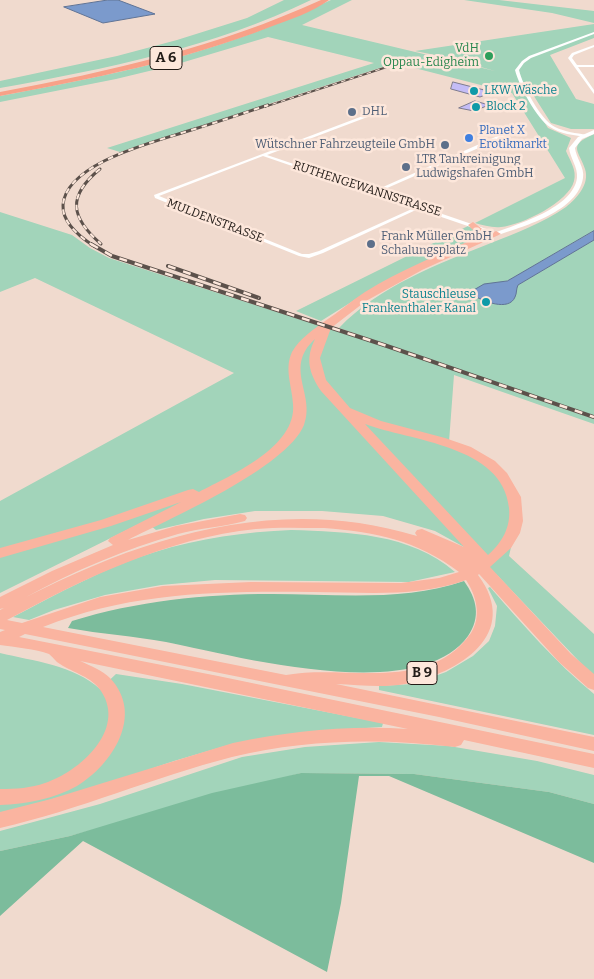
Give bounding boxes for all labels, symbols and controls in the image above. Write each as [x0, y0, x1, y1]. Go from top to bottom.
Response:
place label: VdH Oppau-Edigheim [383, 42, 479, 70]
road number: A 6 [150, 46, 182, 70]
marker: VdH Oppau-Edigheim [483, 50, 495, 62]
place label: LKW Wäsche [484, 84, 557, 98]
marker: LKW Wäsche [468, 85, 480, 97]
place label: Block 2 [486, 100, 526, 114]
marker: Block 2 [470, 101, 482, 113]
place label: DHL [362, 105, 387, 119]
marker: DHL [346, 106, 358, 118]
place label: Planet X Erotikmarkt [479, 124, 547, 152]
marker: Planet X Erotikmarkt [463, 132, 475, 144]
place label: Wütschner Fahrzeugteile GmbH [255, 138, 435, 152]
marker: Wütschner Fahrzeugteile GmbH [439, 139, 451, 151]
place label: LTR Tankreinigung Ludwigshafen GmbH [416, 153, 534, 181]
street label: RUTHENGEWANNSTRASSE [291, 158, 443, 220]
marker: LTR Tankreinigung Ludwigshafen GmbH [400, 161, 412, 173]
street label: MULDENSTRASSE [165, 196, 265, 246]
place label: Frank Müller GmbH Schalungsplatz [381, 230, 492, 258]
marker: Frank Müller GmbH Schalungsplatz [365, 238, 377, 250]
place label: Stauschleuse Frankenthaler Kanal [362, 288, 476, 316]
marker: Stauschleuse Frankenthaler Kanal [480, 296, 492, 308]
road number: B 9 [407, 661, 437, 684]

